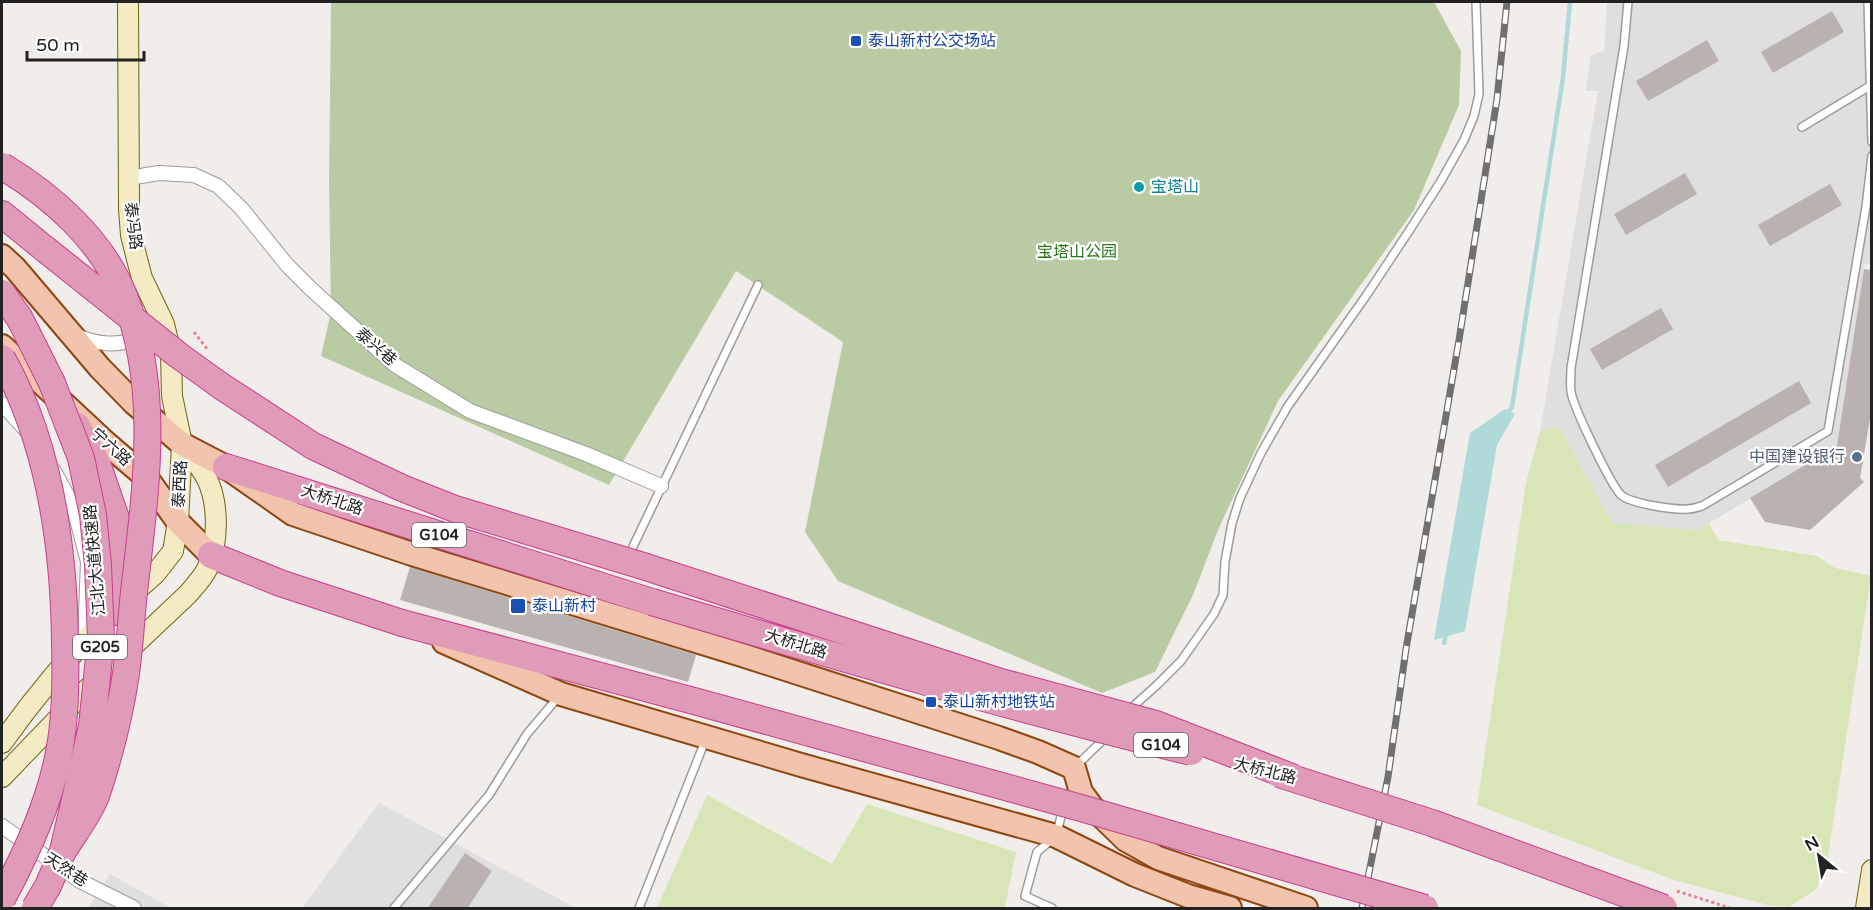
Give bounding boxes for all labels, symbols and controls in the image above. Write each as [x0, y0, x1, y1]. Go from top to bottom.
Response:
scale bar [27, 24, 144, 62]
place label: 泰山新村公交场站 [868, 31, 996, 51]
text: 50 m [36, 34, 80, 56]
marker: 泰山新村公交场站 [849, 34, 863, 48]
place label: 宝塔山 [1151, 177, 1199, 197]
marker: 宝塔山 [1132, 180, 1146, 194]
street label: 泰冯路 [120, 201, 146, 251]
park label: 宝塔山公园 [1037, 242, 1117, 262]
street label: 泰兴巷 [351, 324, 401, 370]
street label: 宁六路 [86, 424, 136, 470]
place label: 中国建设银行 [1749, 447, 1845, 467]
marker: 中国建设银行 [1850, 450, 1864, 464]
street label: 泰西路 [169, 460, 191, 508]
street label: 大桥北路 [298, 481, 366, 519]
street label: 江北大道快速路 [80, 503, 110, 617]
road number: G104 [412, 523, 466, 547]
place label: 泰山新村 [532, 596, 596, 616]
marker: 泰山新村 [509, 597, 527, 615]
street label: 大桥北路 [762, 625, 830, 663]
road number: G205 [73, 635, 127, 659]
place label: 泰山新村地铁站 [943, 692, 1055, 712]
marker: 泰山新村地铁站 [924, 695, 938, 709]
road number: G104 [1134, 733, 1188, 757]
street label: 大桥北路 [1232, 754, 1298, 788]
north arrow [1789, 826, 1849, 886]
text: N [1801, 832, 1823, 856]
street label: 天然巷 [40, 849, 92, 891]

